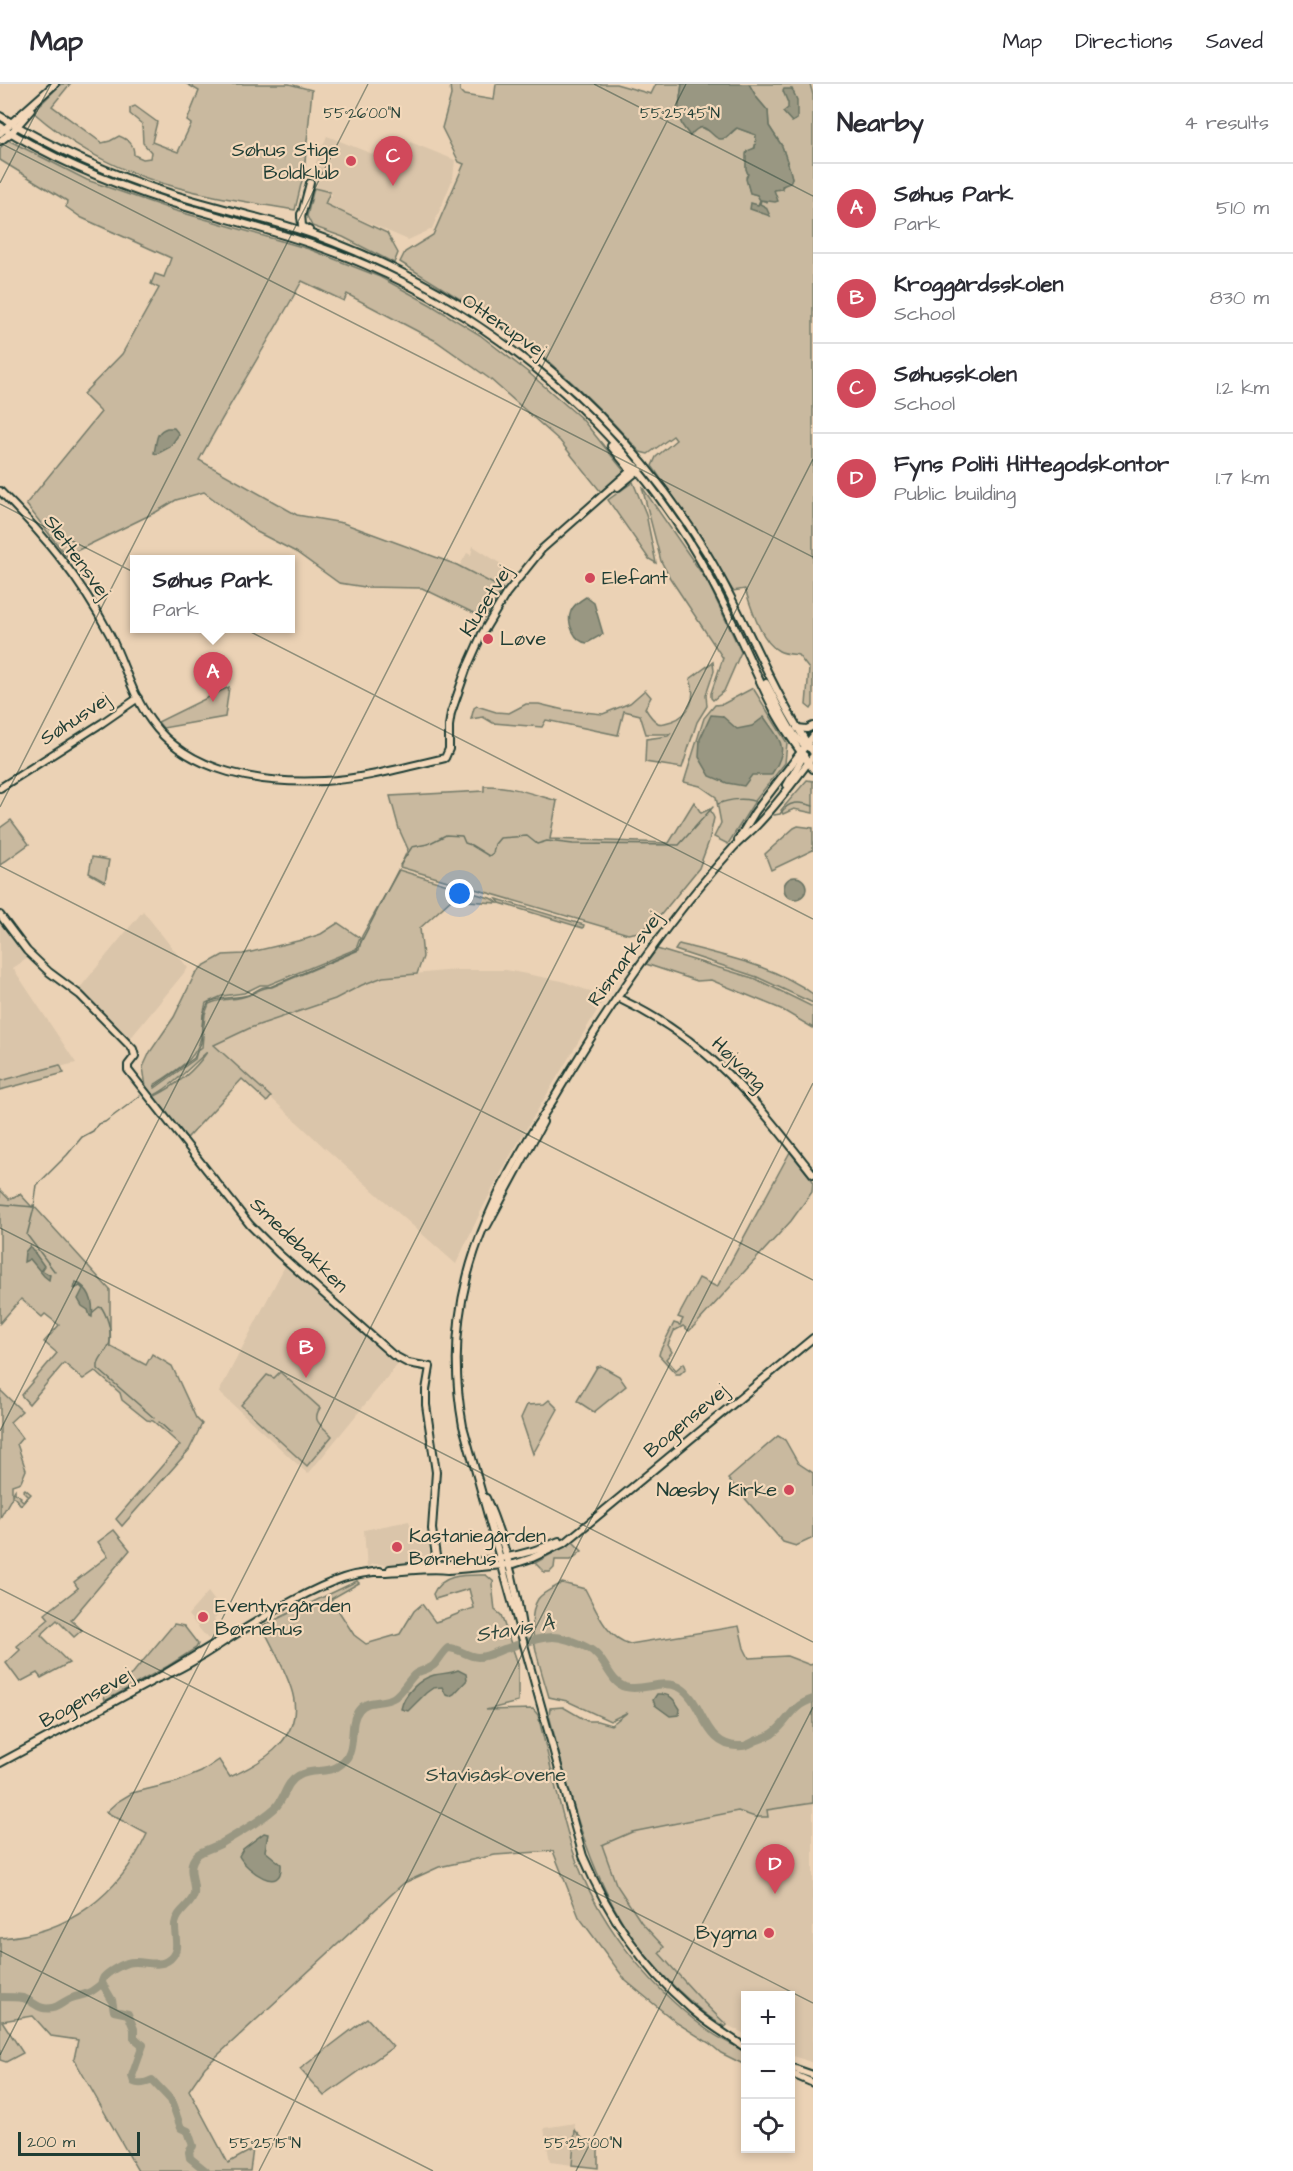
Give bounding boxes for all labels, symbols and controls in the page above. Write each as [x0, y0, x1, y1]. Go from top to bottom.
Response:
text: Map [30, 22, 83, 61]
text: Map [1002, 27, 1042, 56]
text: Directions [1075, 27, 1173, 56]
text: Saved [1206, 27, 1263, 56]
text: 55°26'00"N [324, 103, 400, 124]
text: 55°25'45"N [640, 103, 720, 124]
text: Nearby [837, 105, 924, 141]
text: 4 results [1184, 109, 1269, 137]
place label: Søhus Stige Boldklub [232, 136, 339, 187]
pin: C [374, 136, 412, 186]
marker: Søhus Stige Boldklub [344, 154, 358, 168]
text: Søhus Park [894, 179, 1013, 210]
text: A [850, 194, 863, 222]
text: 510 m [1216, 194, 1269, 222]
text: Park [894, 210, 940, 238]
text: Kroggårdsskolen [894, 269, 1063, 300]
text: B [849, 284, 864, 312]
text: 830 m [1210, 284, 1269, 312]
street label: Otterupvej [456, 287, 552, 366]
text: School [894, 300, 955, 328]
text: Søhusskolen [894, 359, 1017, 390]
text: C [849, 374, 864, 402]
text: 1.2 km [1216, 374, 1269, 402]
text: School [894, 390, 955, 418]
text: Fyns Politi Hittegodskontor [894, 449, 1169, 480]
text: D [850, 464, 863, 492]
text: 1.7 km [1215, 464, 1269, 492]
text: Public building [894, 480, 1016, 508]
street label: Slettensvej [37, 509, 118, 605]
popup [130, 555, 295, 633]
street label: Klusetvej [453, 560, 519, 642]
place label: Elefant [602, 564, 668, 592]
text: Søhus Park [153, 565, 272, 596]
marker: Elefant [583, 571, 597, 585]
text: Park [153, 596, 199, 624]
place label: Løve [500, 625, 546, 653]
marker: Løve [481, 632, 495, 646]
pin: A [194, 652, 232, 702]
street label: Søhusvej [34, 686, 116, 752]
your location [445, 879, 474, 908]
street label: Rismarksvej [581, 905, 669, 1012]
street label: Højvang [704, 1030, 773, 1098]
street label: Smedebakken [244, 1191, 354, 1299]
pin: B [286, 1328, 326, 1378]
street label: Bogensevej [638, 1377, 735, 1465]
place label: Næsby Kirke [656, 1476, 777, 1505]
marker: Næsby Kirke [782, 1483, 796, 1497]
place label: Kastaniegården Børnehus [409, 1522, 546, 1573]
marker: Kastaniegården Børnehus [390, 1540, 404, 1554]
place label: Eventyrgården Børnehus [215, 1592, 351, 1643]
water label: Stavis Å [474, 1608, 558, 1650]
marker: Eventyrgården Børnehus [196, 1610, 210, 1624]
street label: Bogensevej [35, 1661, 138, 1736]
park label: Stavisåskovene [426, 1761, 566, 1789]
pin: D [756, 1844, 794, 1894]
place label: Bygma [696, 1919, 757, 1948]
marker: Bygma [762, 1926, 776, 1940]
map controls [741, 1991, 795, 2153]
button: + [741, 1991, 795, 2045]
button: − [741, 2045, 795, 2099]
button: locate [741, 2099, 795, 2153]
scale bar [18, 2129, 140, 2156]
text: 200 m [27, 2131, 75, 2153]
text: 55°25'15"N [229, 2133, 301, 2154]
text: 55°25'00"N [544, 2133, 622, 2154]

